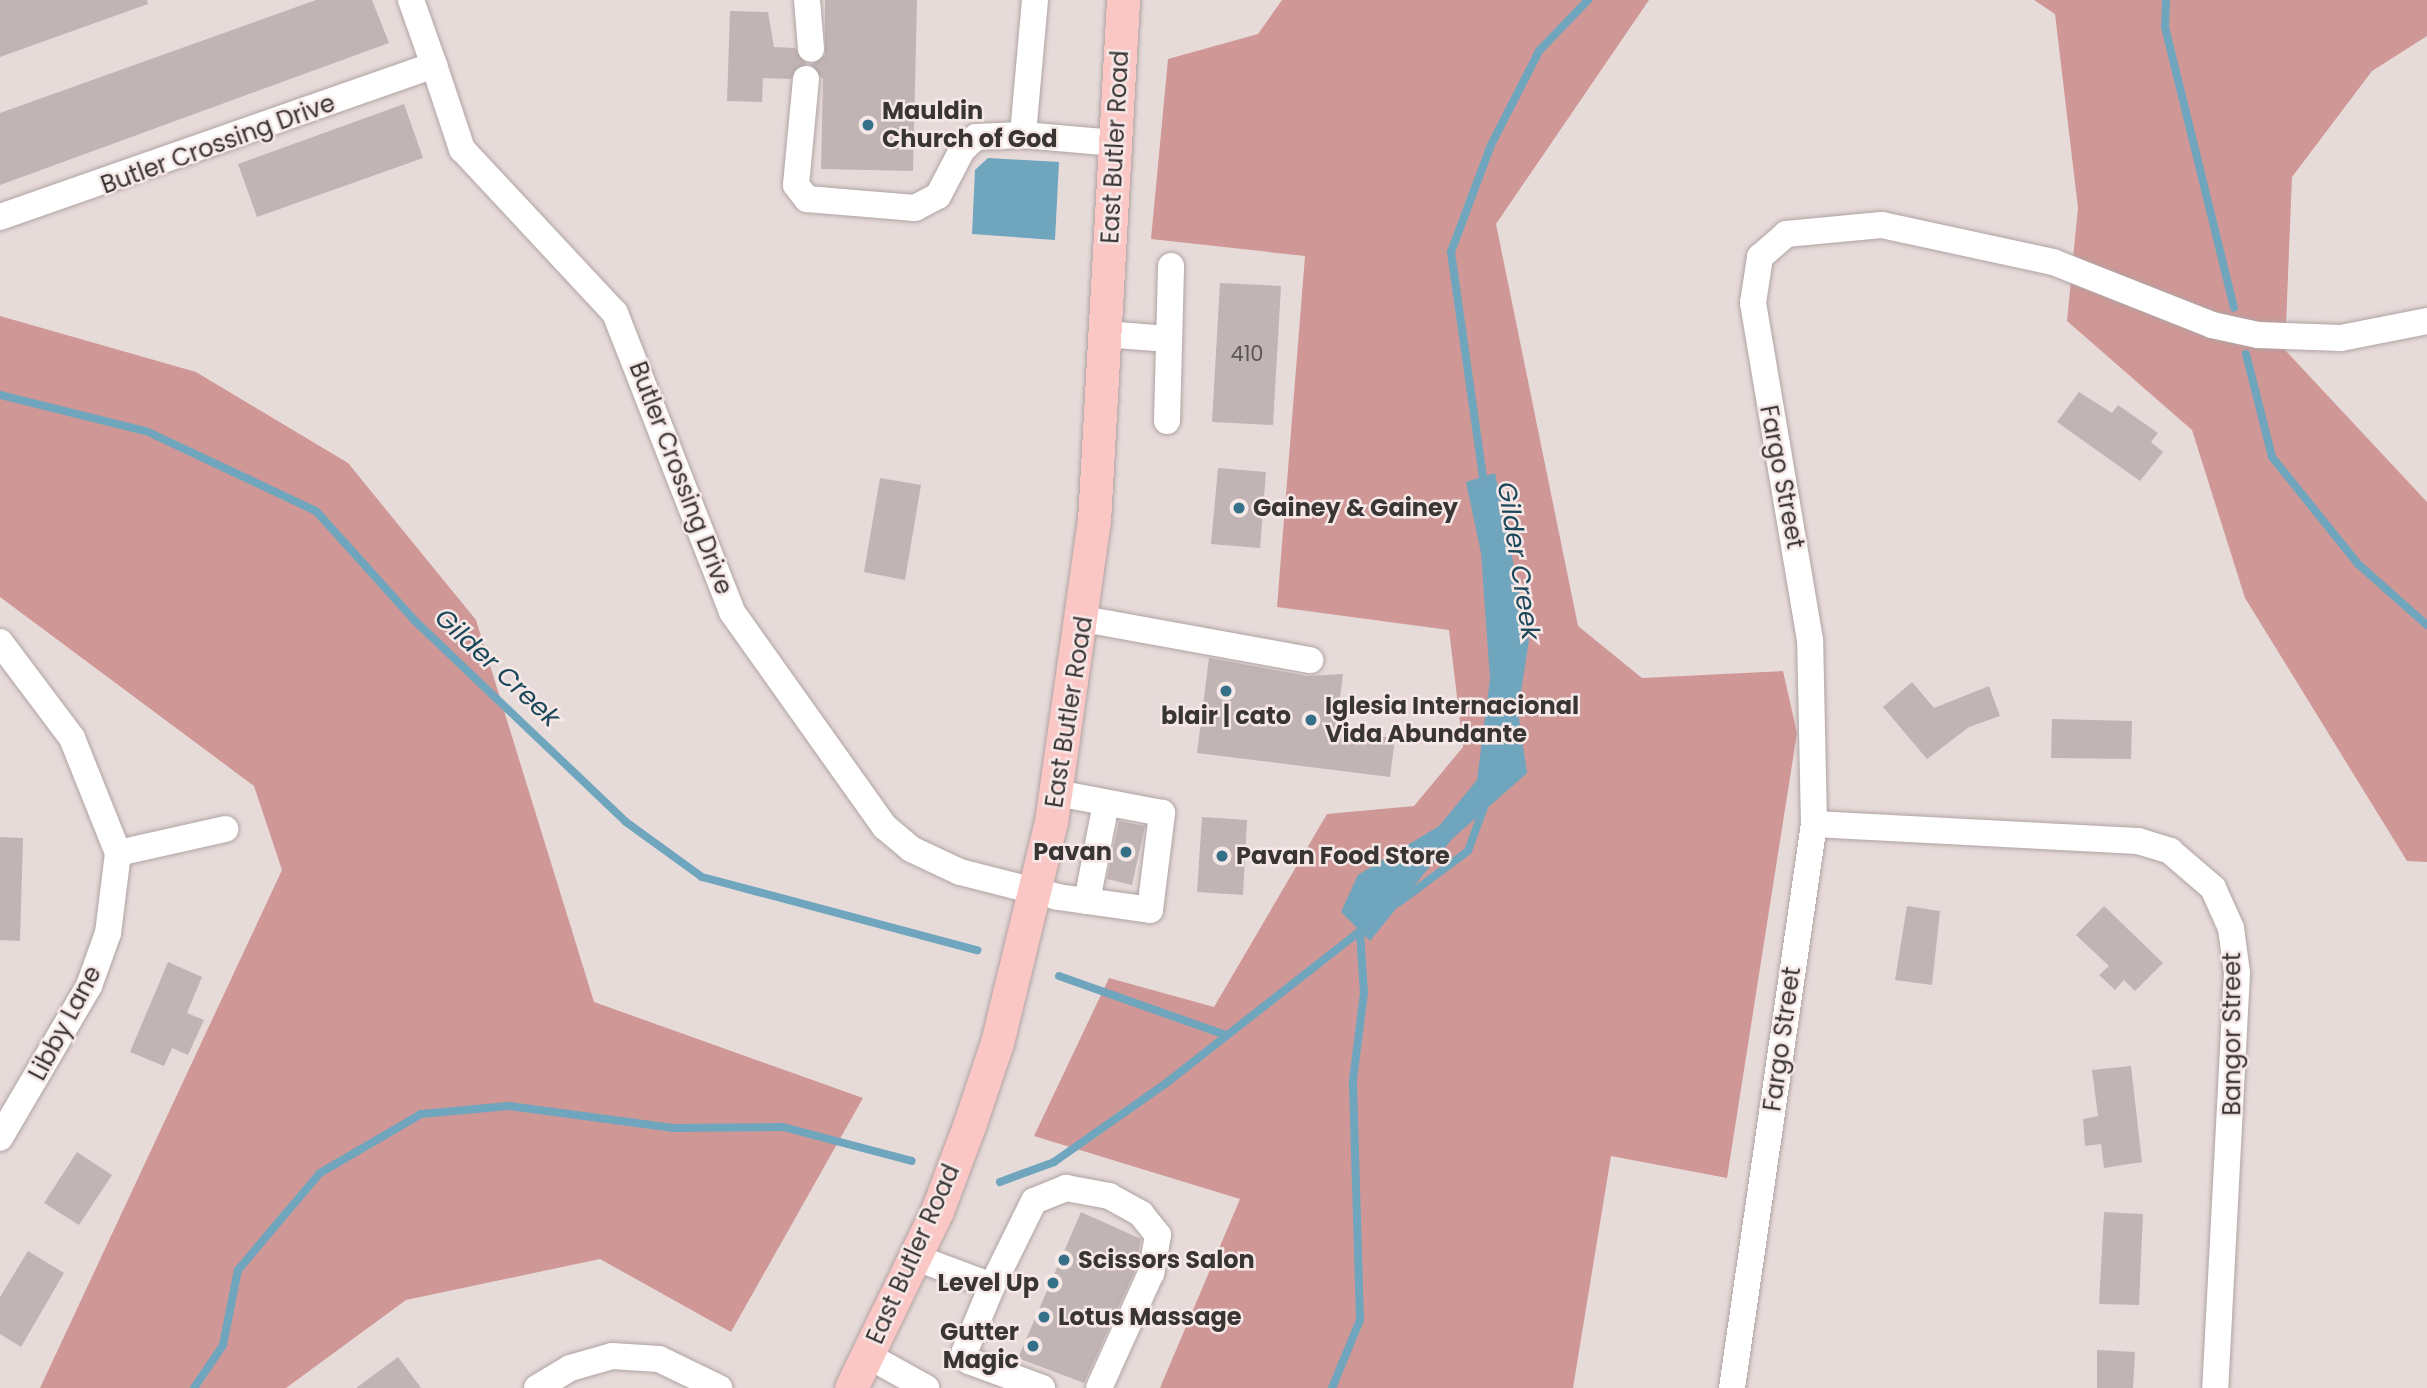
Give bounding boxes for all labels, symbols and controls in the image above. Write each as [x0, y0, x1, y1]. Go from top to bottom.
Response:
street label: East Butler Road [1096, 50, 1134, 244]
street label: Butler Crossing Drive [97, 88, 339, 200]
place label: Mauldin Church of God [882, 97, 1058, 153]
marker: Mauldin Church of God [860, 117, 876, 133]
house number: 410 [1230, 341, 1264, 367]
street label: Butler Crossing Drive [623, 358, 739, 598]
street label: Fargo Street [1754, 403, 1810, 551]
water label: Gilder Creek [1490, 480, 1546, 642]
place label: Gainey & Gainey [1253, 494, 1458, 522]
marker: Gainey & Gainey [1231, 500, 1247, 516]
water label: Gilder Creek [428, 602, 566, 734]
street label: East Butler Road [1040, 614, 1098, 810]
marker: blair | cato [1218, 683, 1234, 699]
place label: Iglesia Internacional Vida Abundante [1325, 692, 1579, 748]
place label: blair | cato [1161, 702, 1291, 730]
marker: Iglesia Internacional Vida Abundante [1303, 712, 1319, 728]
place label: Pavan [1033, 838, 1112, 866]
place label: Pavan Food Store [1236, 842, 1450, 870]
marker: Pavan [1118, 844, 1134, 860]
marker: Pavan Food Store [1214, 848, 1230, 864]
street label: Bangor Street [2218, 952, 2246, 1116]
street label: Libby Lane [23, 961, 107, 1085]
street label: Fargo Street [1758, 965, 1806, 1113]
street label: East Butler Road [860, 1160, 966, 1348]
place label: Scissors Salon [1078, 1246, 1255, 1274]
marker: Scissors Salon [1056, 1252, 1072, 1268]
place label: Level Up [938, 1269, 1039, 1297]
marker: Level Up [1045, 1275, 1061, 1291]
place label: Lotus Massage [1058, 1303, 1242, 1331]
marker: Lotus Massage [1036, 1309, 1052, 1325]
place label: Gutter Magic [940, 1318, 1019, 1374]
marker: Gutter Magic [1025, 1338, 1041, 1354]

